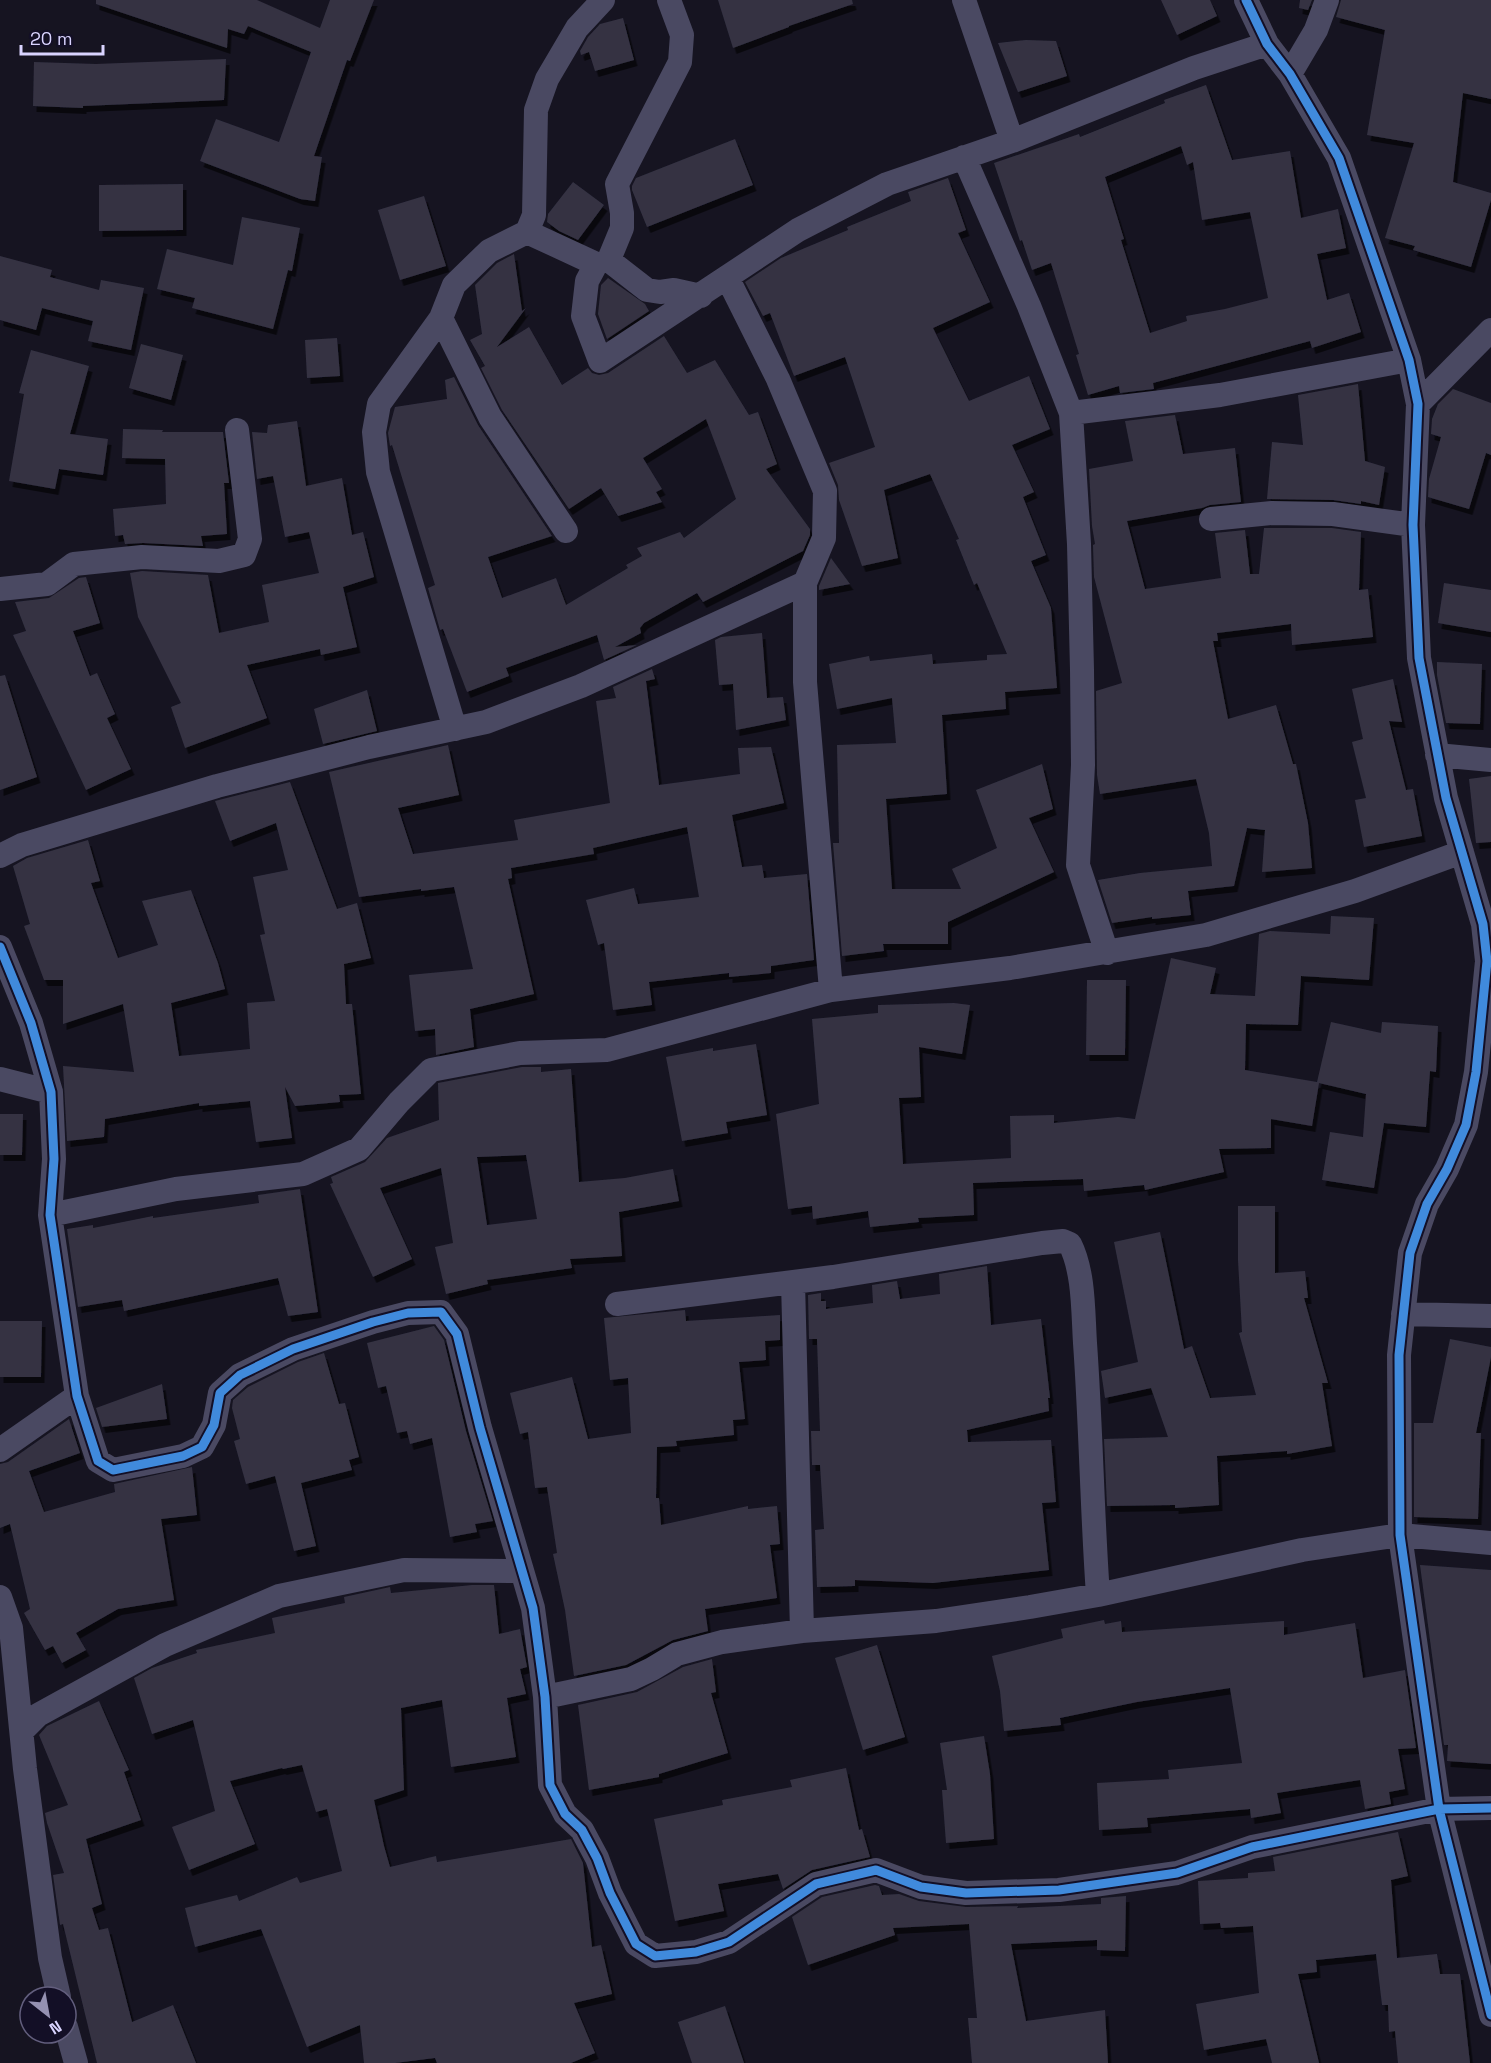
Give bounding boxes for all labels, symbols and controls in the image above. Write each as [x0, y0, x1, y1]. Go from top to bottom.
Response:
scale bar [21, 18, 104, 56]
text: 20 m [30, 27, 73, 50]
north arrow [18, 1985, 78, 2045]
text: N [45, 2016, 65, 2039]

